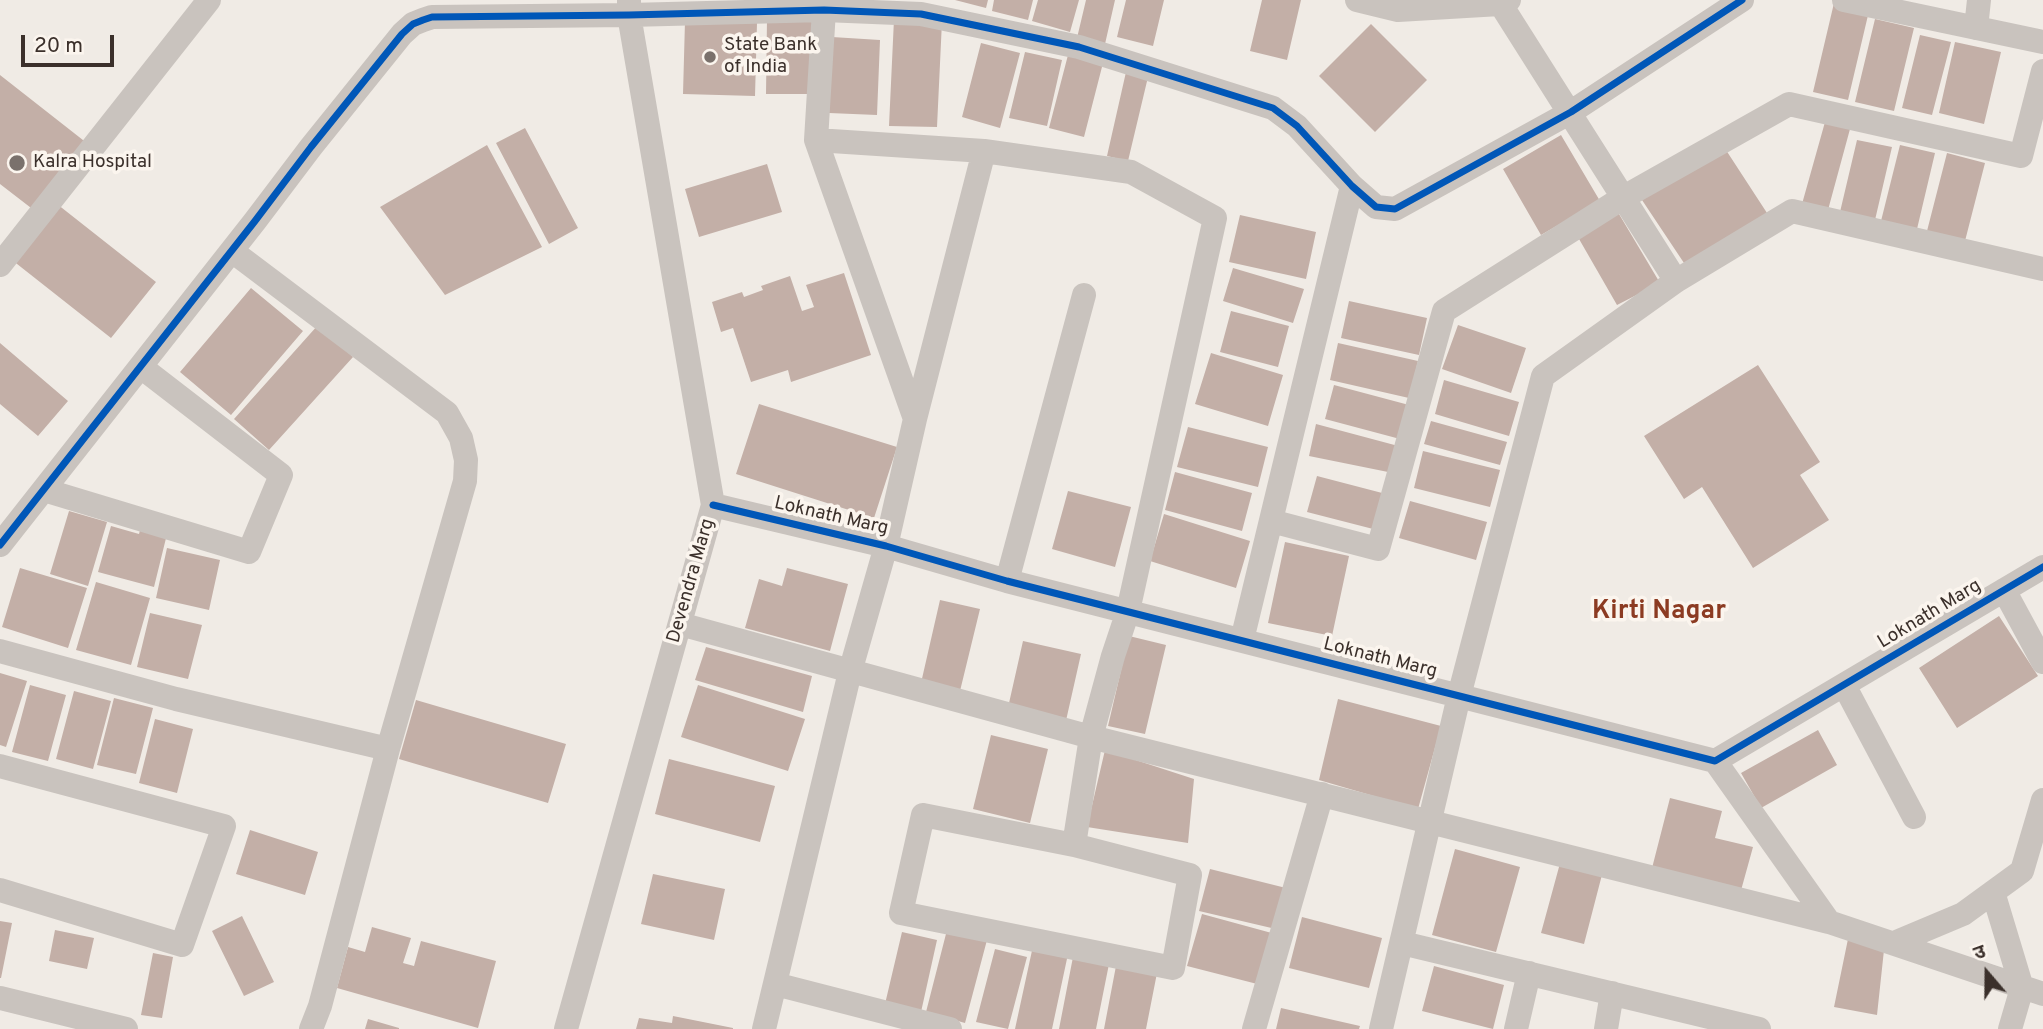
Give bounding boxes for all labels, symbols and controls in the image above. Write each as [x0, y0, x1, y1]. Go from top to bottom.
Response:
scale bar [24, 21, 117, 65]
text: 20 m [34, 33, 83, 60]
place label: State Bank of India [724, 35, 817, 79]
marker: State Bank of India [702, 49, 718, 65]
place label: Kalra Hospital [33, 152, 152, 174]
marker: Kalra Hospital [7, 153, 27, 173]
street label: Loknath Marg [772, 493, 890, 541]
street label: Devendra Marg [663, 516, 721, 646]
street label: Loknath Marg [1874, 575, 1986, 655]
district label: Kirti Nagar [1592, 597, 1726, 629]
street label: Loknath Marg [1321, 634, 1439, 684]
north arrow [1952, 938, 2022, 1008]
text: उ [1970, 940, 1989, 966]

